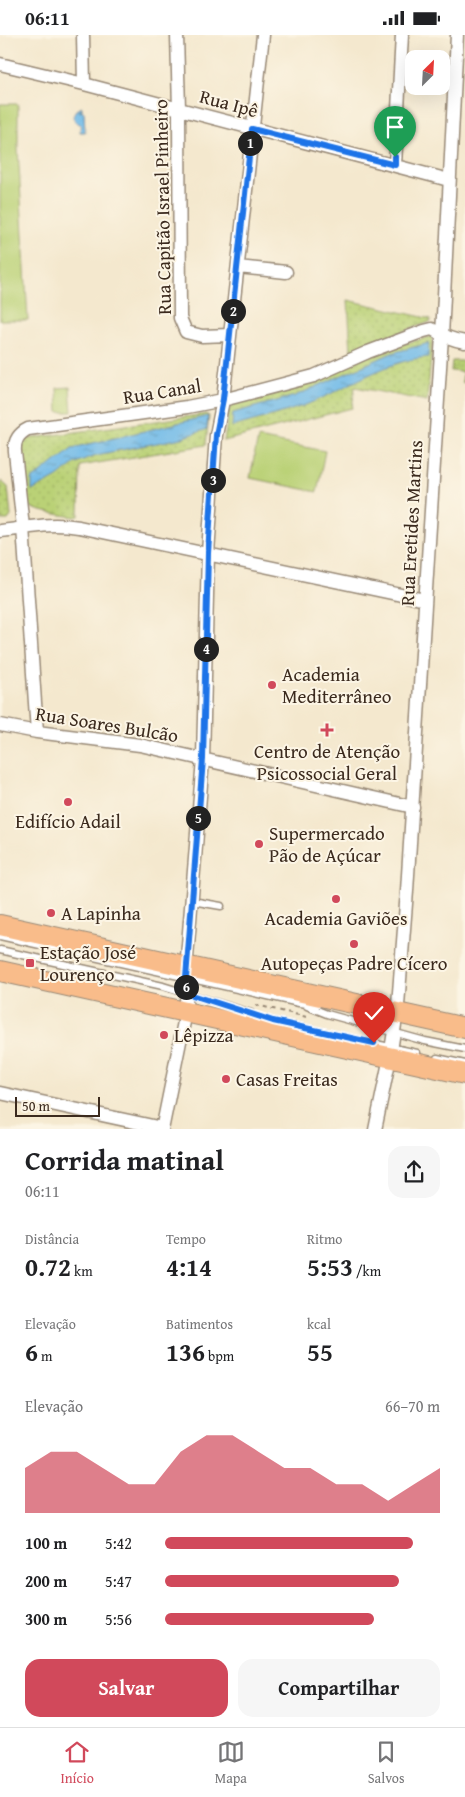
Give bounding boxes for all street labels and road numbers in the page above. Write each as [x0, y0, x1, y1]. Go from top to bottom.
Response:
street label: Rua Ipê [197, 82, 261, 124]
street label: Rua Capitão Israel Pinheiro [146, 99, 178, 315]
street label: Rua Canal [121, 371, 203, 411]
street label: Rua Eretides Martins [393, 439, 429, 607]
street label: Rua Soares Bulcão [34, 699, 180, 749]

